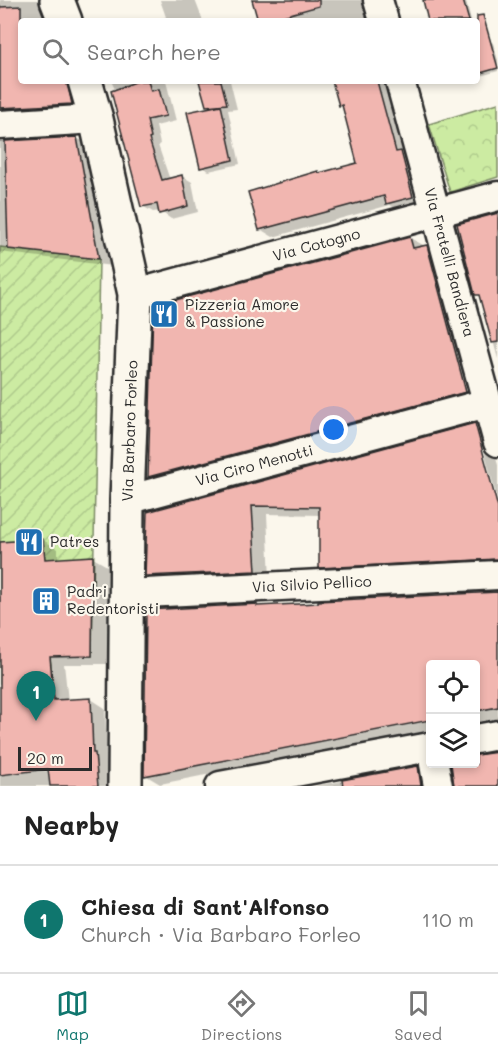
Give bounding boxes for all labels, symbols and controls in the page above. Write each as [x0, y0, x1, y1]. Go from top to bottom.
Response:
search box [18, 18, 480, 84]
icon: search [39, 35, 72, 68]
text: Search here [87, 37, 221, 66]
street label: Via Fratelli Bandiera [420, 185, 480, 339]
street label: Via Cotogno [270, 223, 362, 265]
place label: Pizzeria Amore & Passione [185, 294, 299, 331]
restaurant icon: Pizzeria Amore & Passione [148, 298, 180, 330]
street label: Via Barbaro Forleo [117, 360, 141, 502]
your location [319, 415, 348, 444]
street label: Via Ciro Menotti [193, 439, 315, 490]
restaurant icon: Patres [13, 526, 45, 558]
place label: Patres [50, 531, 99, 551]
street label: Via Silvio Pellico [251, 570, 372, 597]
place label: Padri Redentoristi [67, 581, 159, 618]
building icon: Padri Redentoristi [30, 585, 62, 617]
map controls [426, 660, 480, 768]
button: locate [426, 660, 480, 714]
pin: 1 [16, 672, 56, 721]
button: layers [426, 714, 480, 768]
scale bar [18, 744, 92, 772]
text: 20 m [27, 747, 64, 768]
text: Nearby [24, 808, 119, 842]
text: Chiesa di Sant'Alfonso [81, 892, 329, 921]
text: 1 [39, 906, 48, 932]
text: 110 m [421, 906, 474, 932]
text: Church · Via Barbaro Forleo [81, 921, 361, 947]
tab: Map [56, 987, 89, 1044]
tab: Directions [201, 987, 282, 1044]
tab: Saved [394, 987, 442, 1044]

